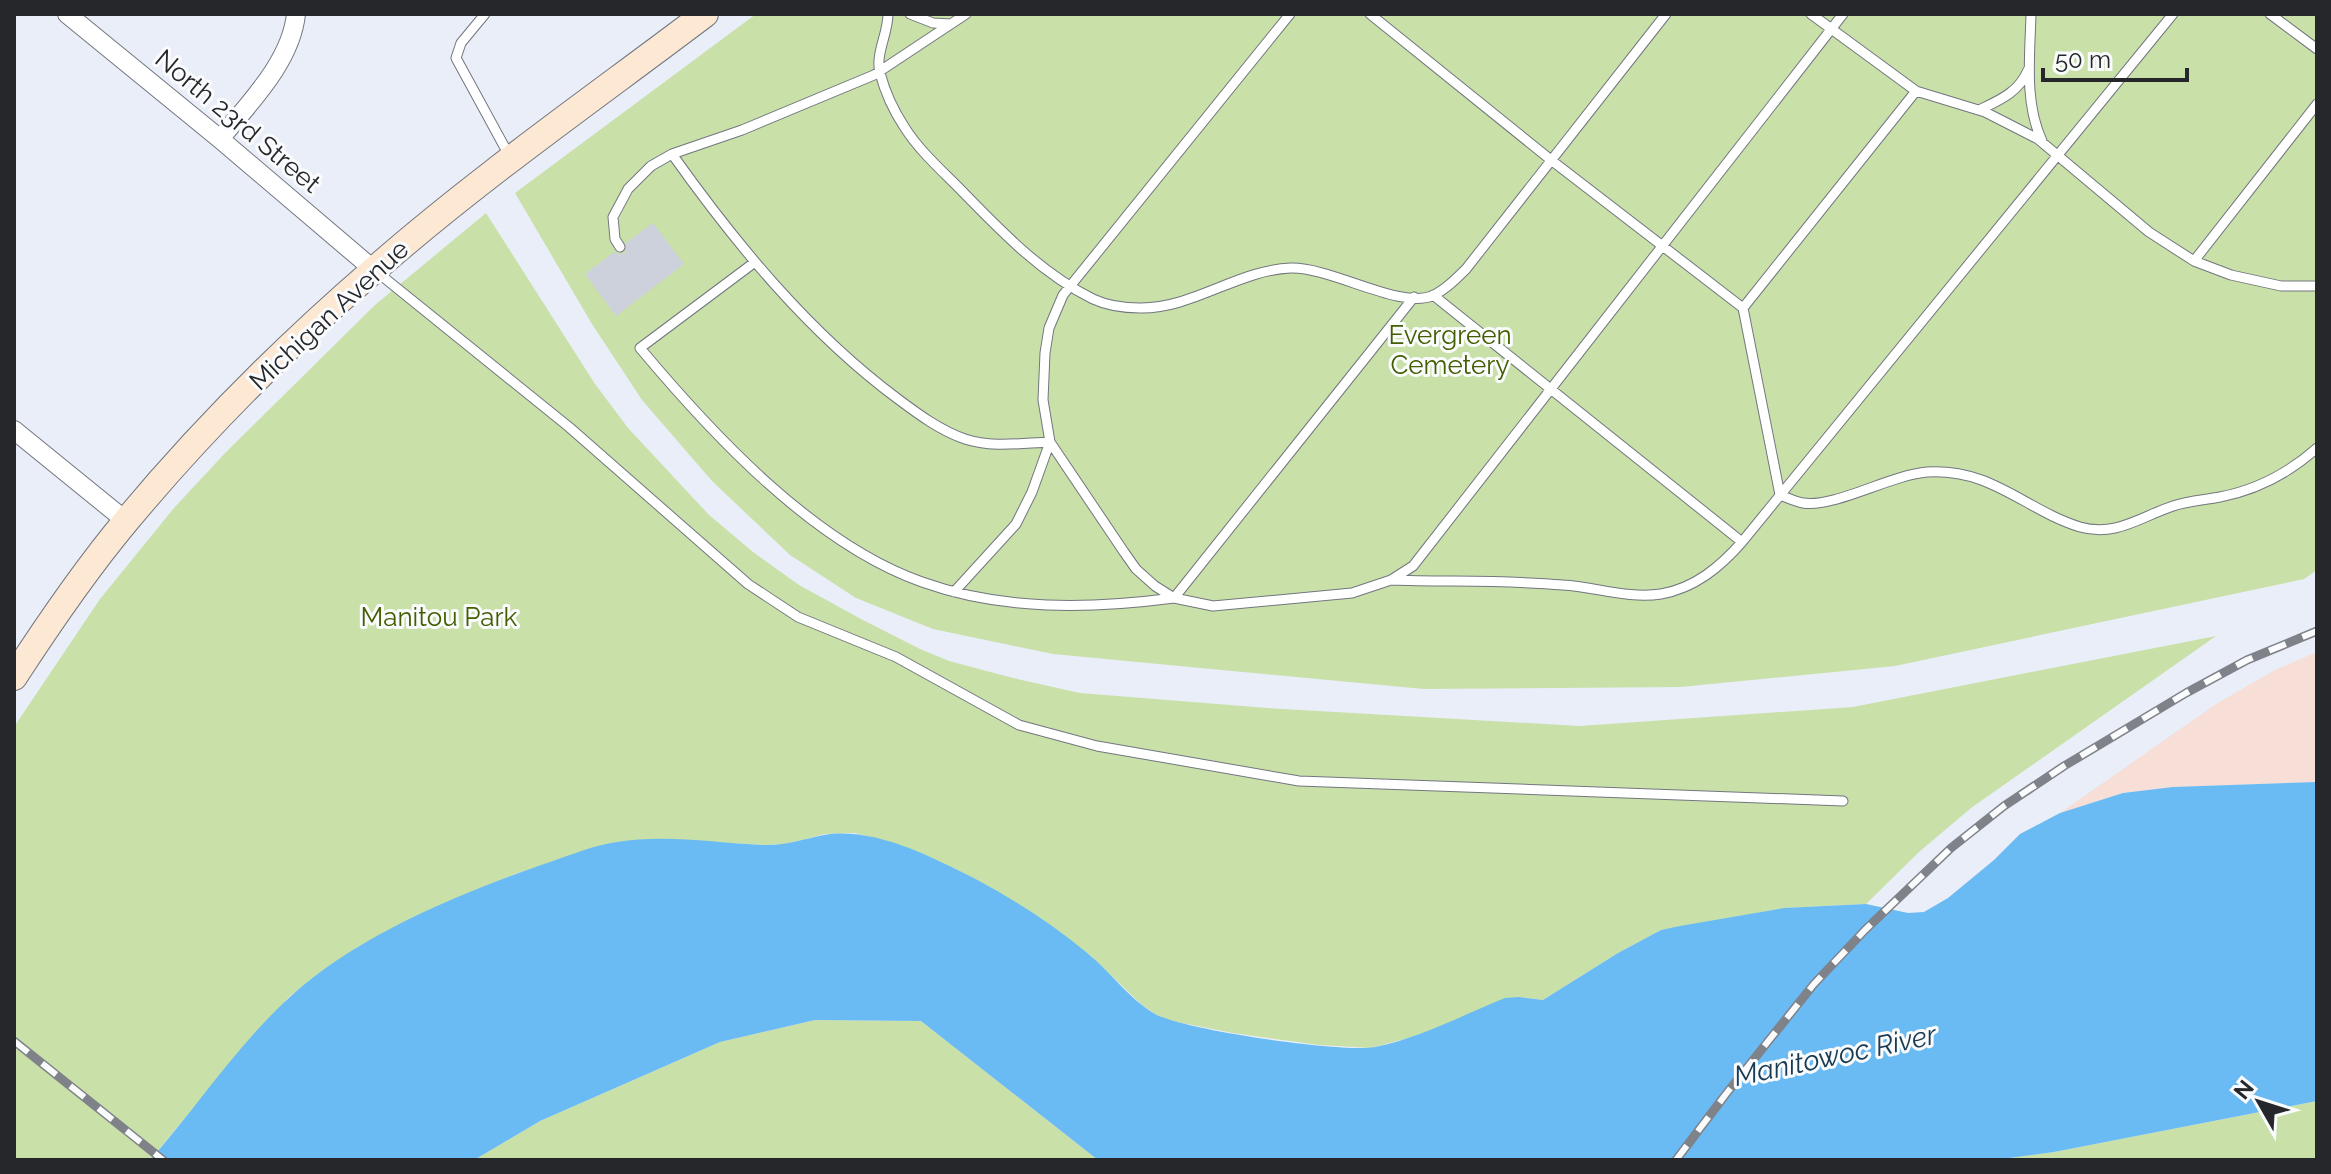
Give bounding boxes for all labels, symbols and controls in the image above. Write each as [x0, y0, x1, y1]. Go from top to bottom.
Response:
scale bar [2043, 32, 2187, 82]
street label: North 23rd Street [149, 43, 327, 199]
text: 50 m [2055, 45, 2111, 74]
street label: Michigan Avenue [243, 234, 415, 396]
park label: Evergreen Cemetery [1388, 320, 1512, 380]
park label: Manitou Park [361, 602, 518, 632]
water label: Manitowoc River [1731, 1018, 1941, 1093]
north arrow [2219, 1062, 2299, 1142]
text: N [2228, 1075, 2259, 1104]

